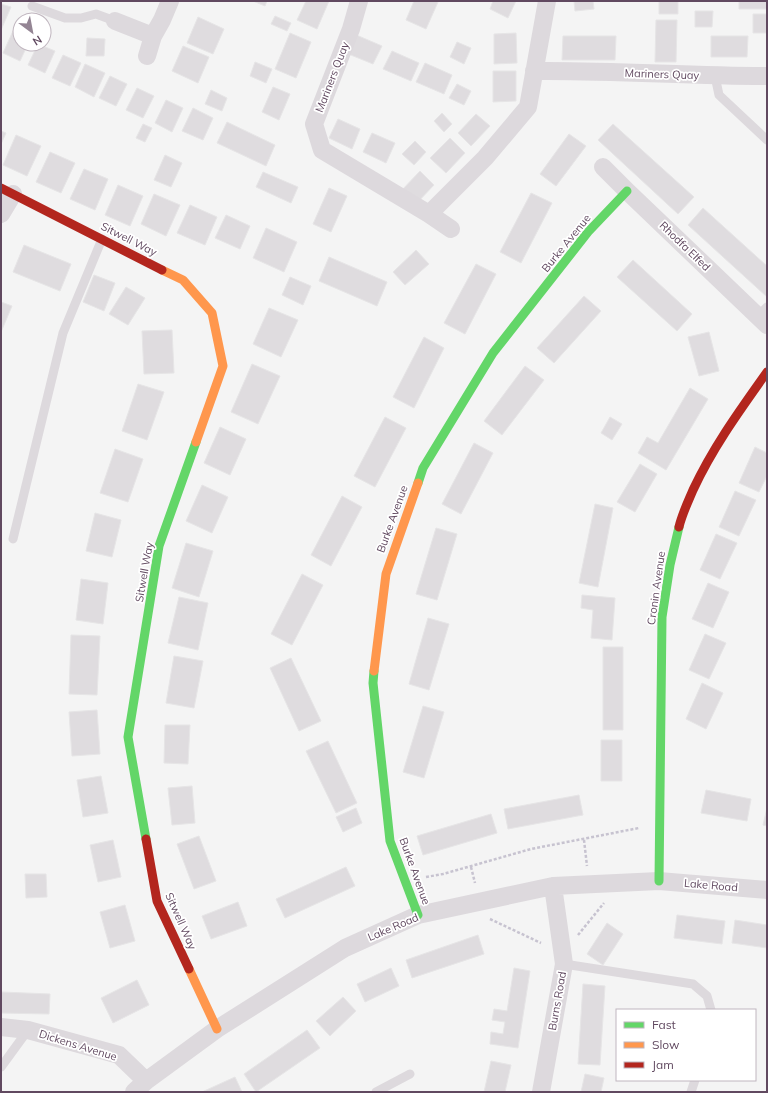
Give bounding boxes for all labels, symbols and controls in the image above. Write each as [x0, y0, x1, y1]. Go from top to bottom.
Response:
north arrow [12, 12, 52, 52]
text: N [30, 32, 45, 49]
street label: Mariners Quay [312, 40, 352, 114]
street label: Mariners Quay [624, 66, 700, 82]
street label: Burke Avenue [538, 211, 594, 275]
street label: Rhodfa Elfed [657, 218, 713, 274]
street label: Sitwell Way [99, 219, 159, 259]
street label: Burke Avenue [373, 483, 411, 555]
street label: Sitwell Way [132, 541, 156, 603]
street label: Cronin Avenue [644, 550, 668, 626]
street label: Burke Avenue [396, 835, 434, 907]
street label: Lake Road [684, 876, 738, 894]
street label: Sitwell Way [162, 890, 200, 952]
street label: Lake Road [365, 910, 421, 944]
street label: Burns Road [545, 970, 569, 1032]
legend [616, 1009, 756, 1081]
text: Fast [652, 1017, 676, 1032]
street label: Dickens Avenue [37, 1026, 119, 1064]
text: Slow [652, 1037, 680, 1052]
text: Jam [652, 1057, 674, 1072]

